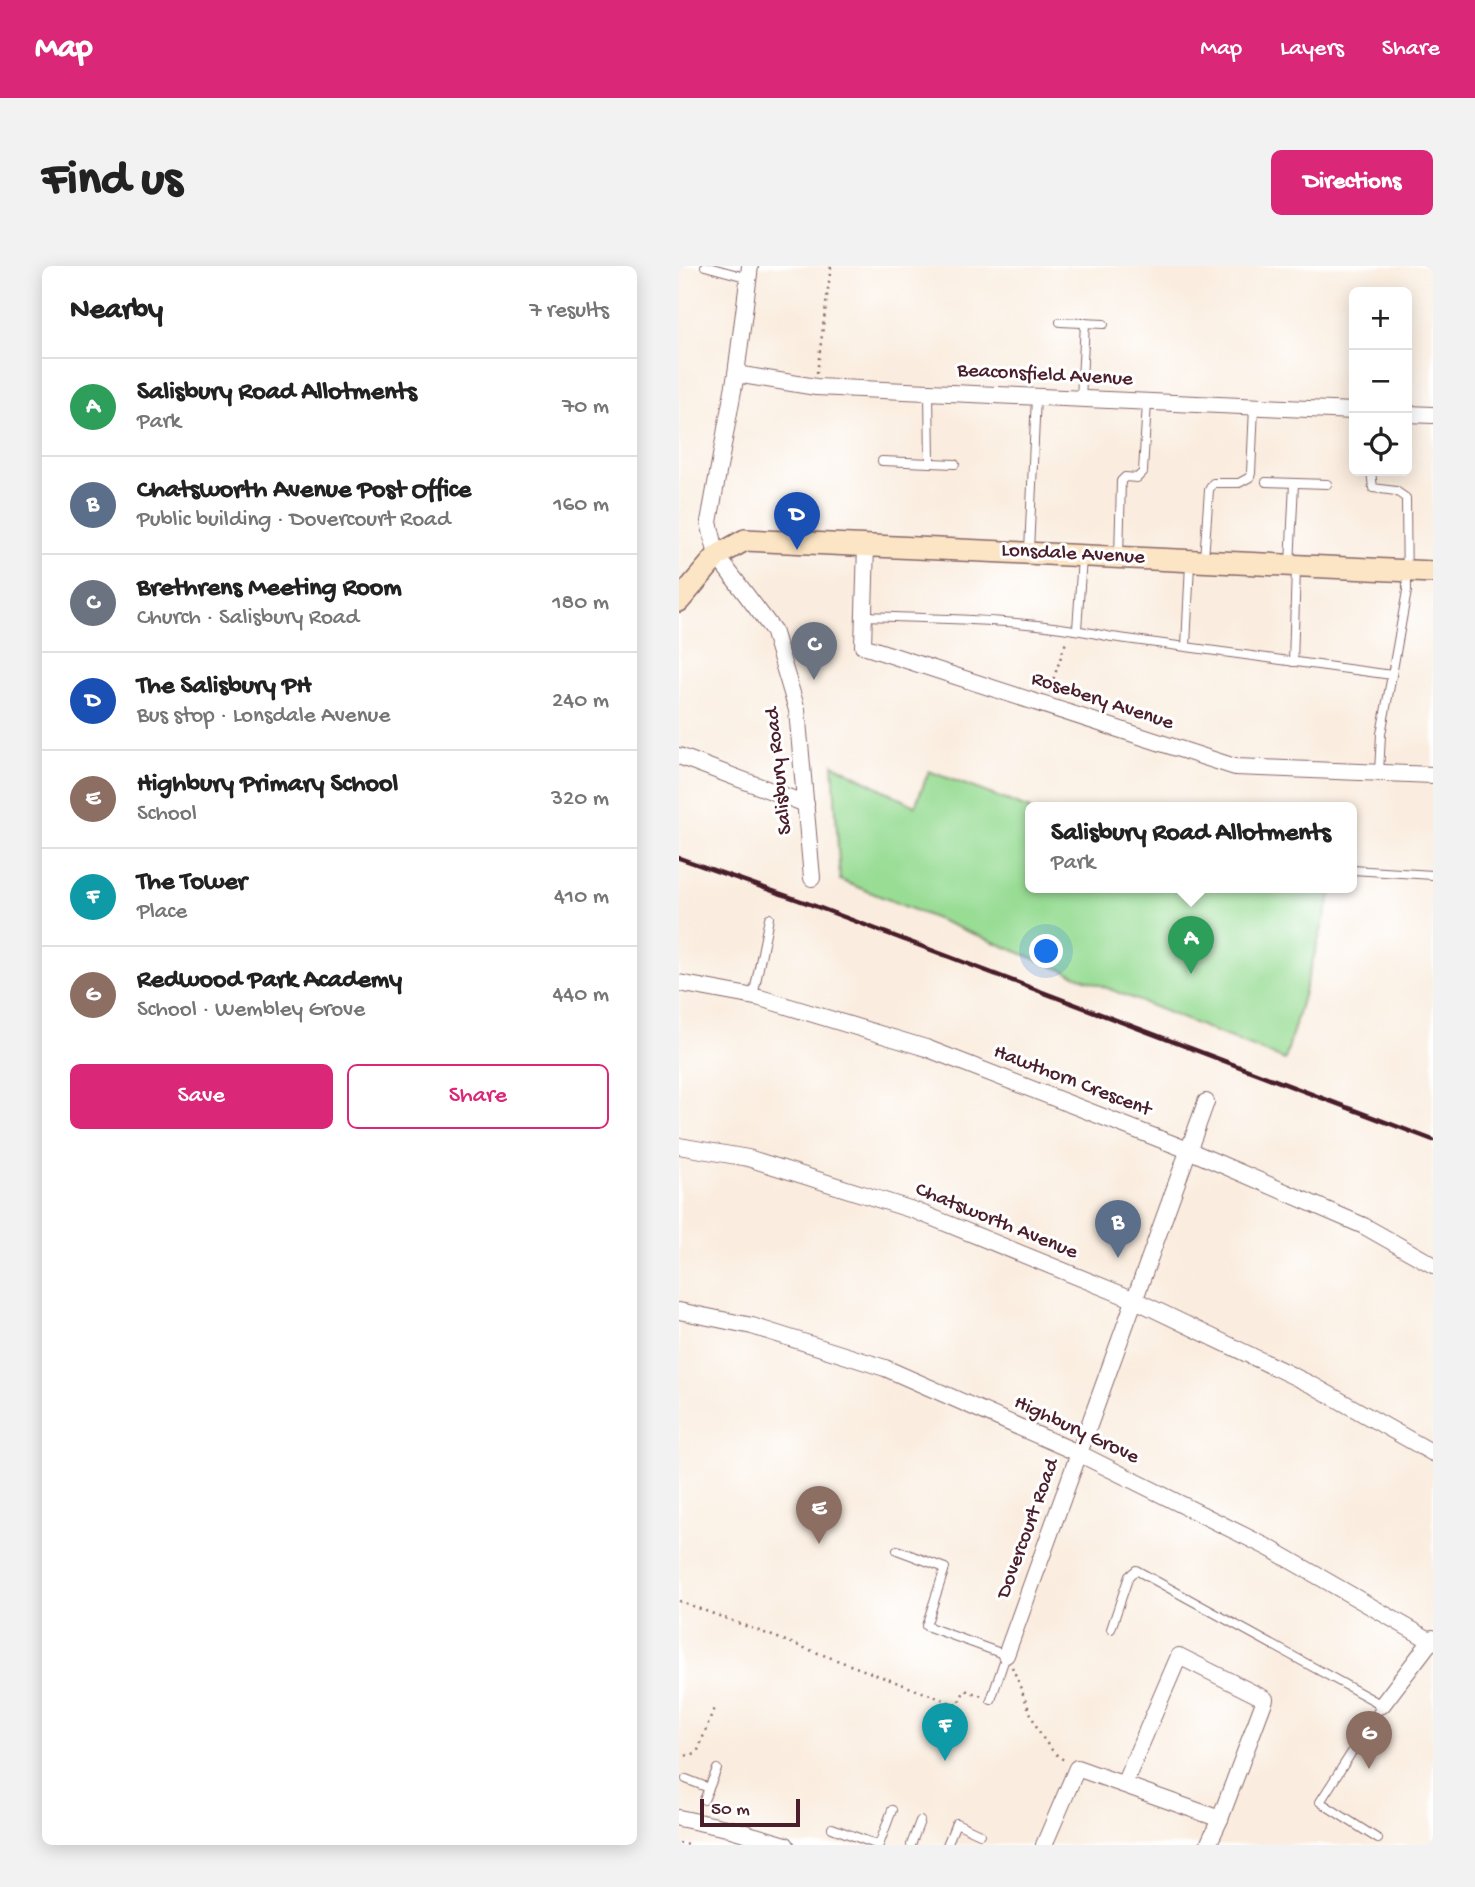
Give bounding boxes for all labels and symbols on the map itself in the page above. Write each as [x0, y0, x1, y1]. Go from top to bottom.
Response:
street label: Beaconsfield Avenue [956, 359, 1135, 393]
pin: D [774, 492, 820, 550]
street label: Lonsdale Avenue [1001, 539, 1147, 571]
pin: C [791, 622, 837, 680]
street label: Rosebery Avenue [1028, 667, 1177, 737]
street label: Salisbury Road [761, 704, 799, 836]
pin: A [1168, 916, 1214, 974]
your location [1029, 934, 1063, 968]
street label: Hawthorn Crescent [990, 1040, 1157, 1124]
street label: Chatsworth Avenue [911, 1178, 1082, 1266]
pin: B [1095, 1200, 1141, 1258]
street label: Highbury Grove [1009, 1391, 1144, 1471]
street label: Dovercourt Road [991, 1454, 1066, 1604]
pin: E [796, 1486, 842, 1544]
pin: F [922, 1703, 968, 1761]
pin: G [1346, 1711, 1392, 1769]
scale bar [700, 1796, 800, 1828]

